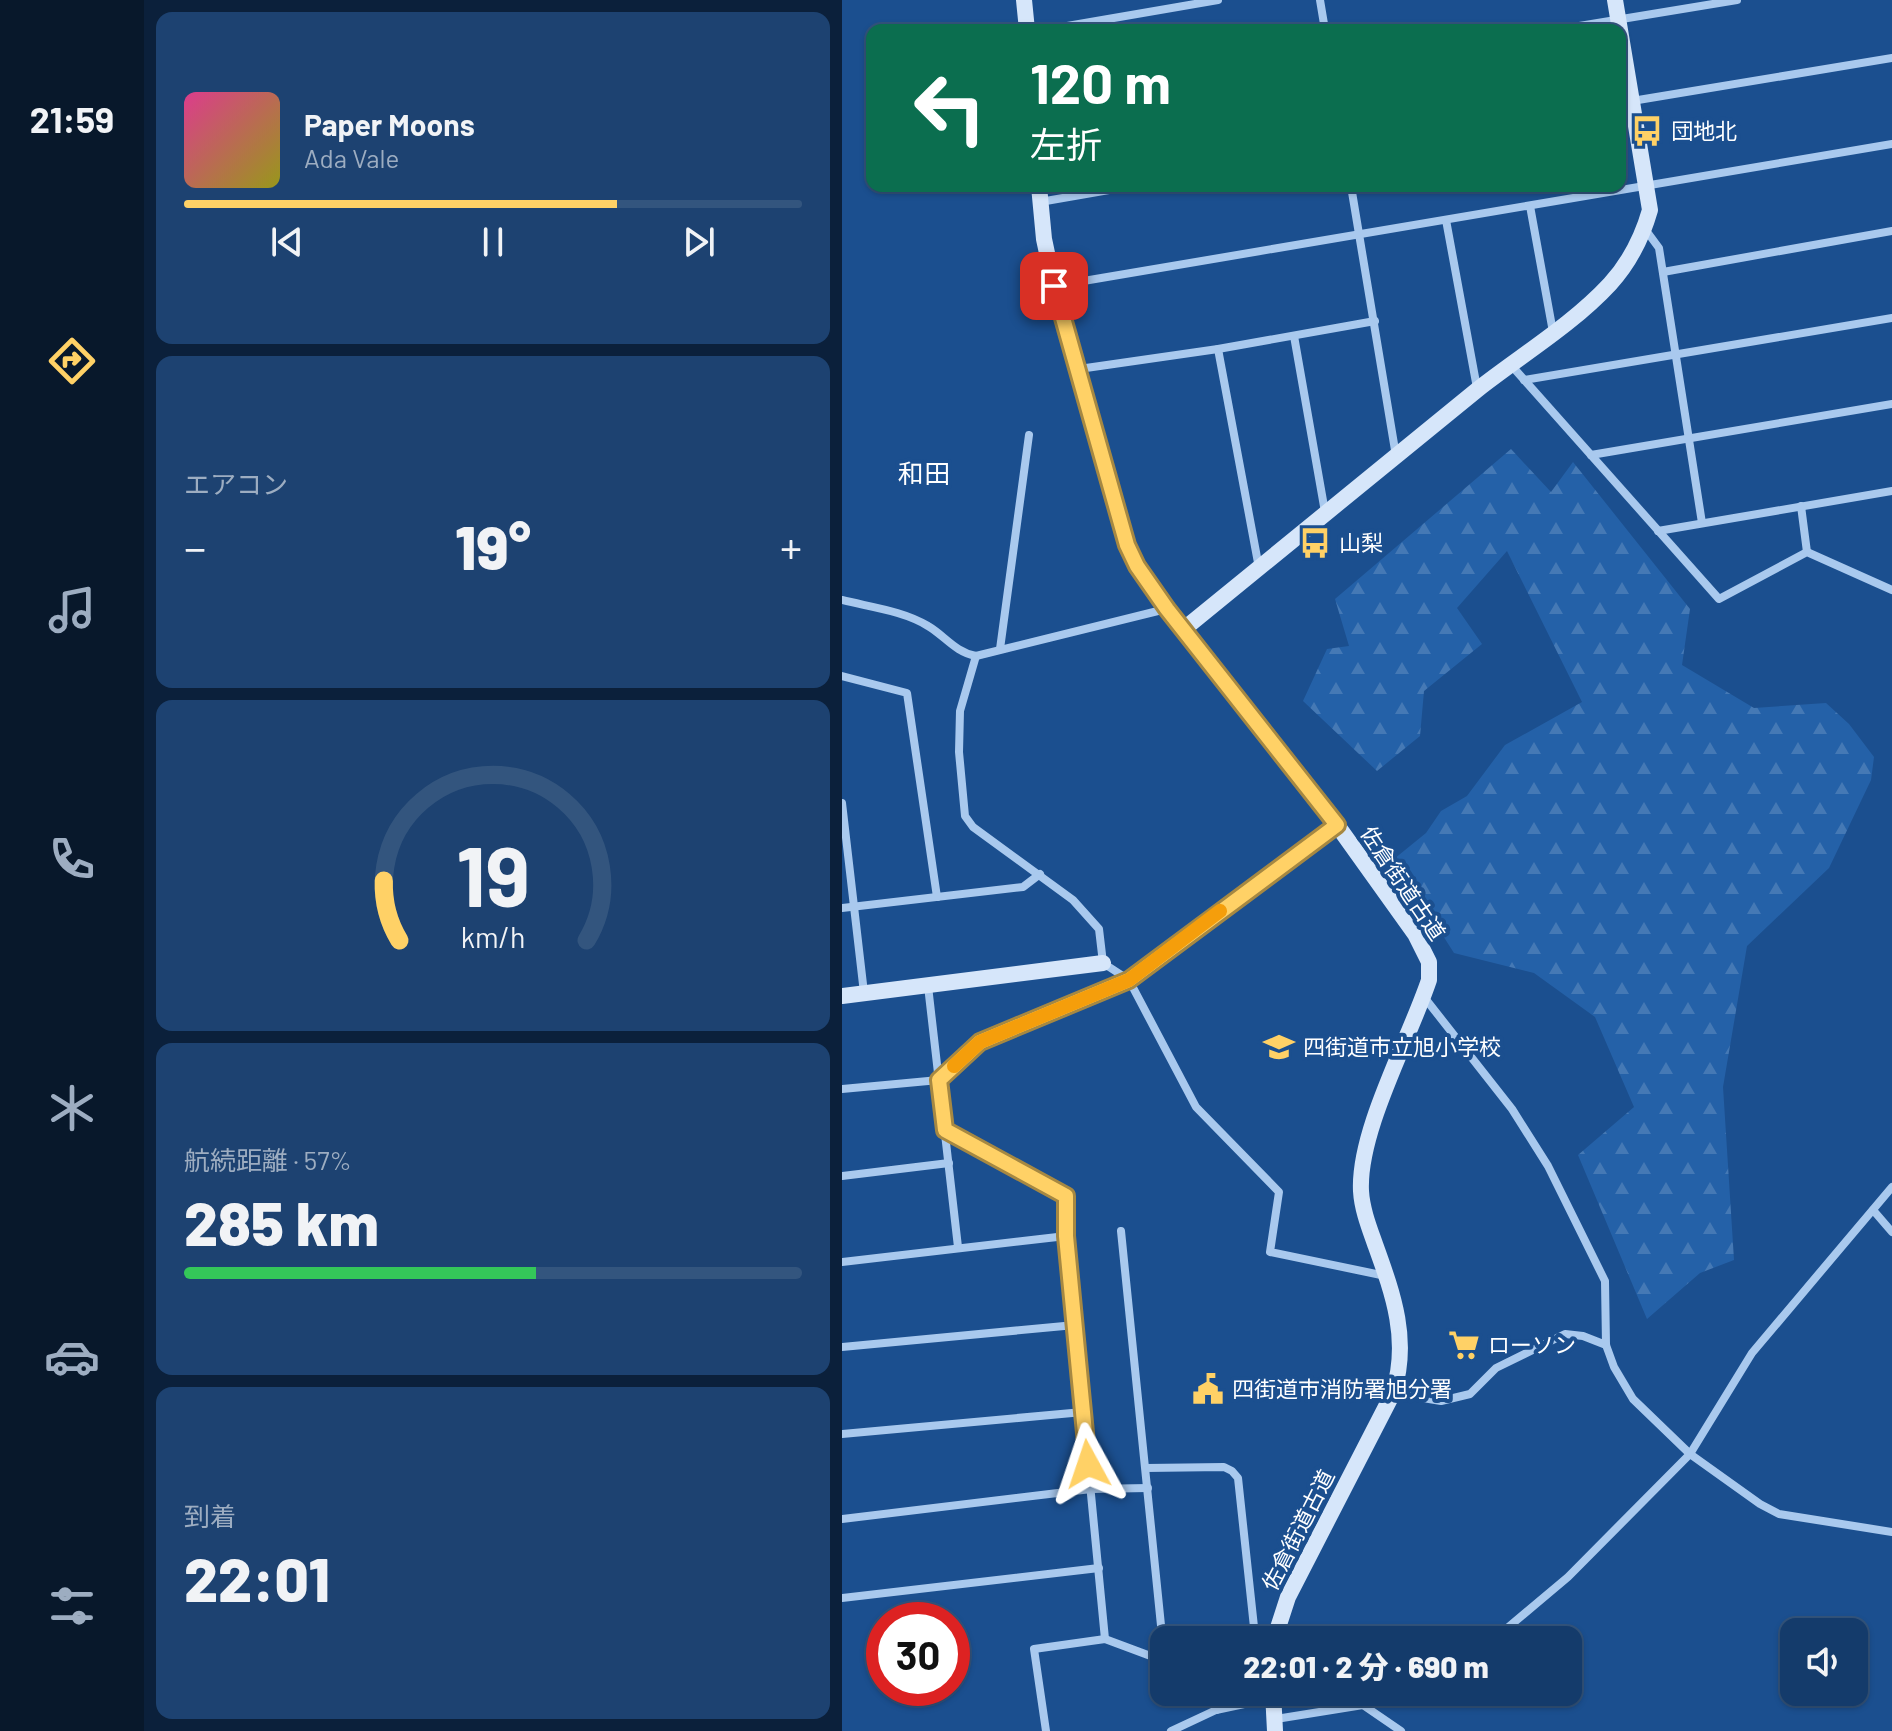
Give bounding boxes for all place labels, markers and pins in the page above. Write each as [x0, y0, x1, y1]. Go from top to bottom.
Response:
bus stop icon: 団地北 [1630, 114, 1664, 148]
place label: 団地北 [1671, 117, 1737, 143]
pin [1020, 252, 1088, 320]
bus stop icon: 山梨 [1298, 526, 1332, 560]
place label: 山梨 [1339, 529, 1383, 555]
school or university icon: 四街道市立旭小学校 [1262, 1030, 1296, 1064]
place label: 四街道市立旭小学校 [1303, 1033, 1501, 1059]
supermarket icon: ローソン [1447, 1328, 1481, 1362]
place label: ローソン [1488, 1331, 1576, 1357]
public building icon: 四街道市消防署旭分署 [1191, 1372, 1225, 1406]
place label: 四街道市消防署旭分署 [1232, 1375, 1452, 1401]

